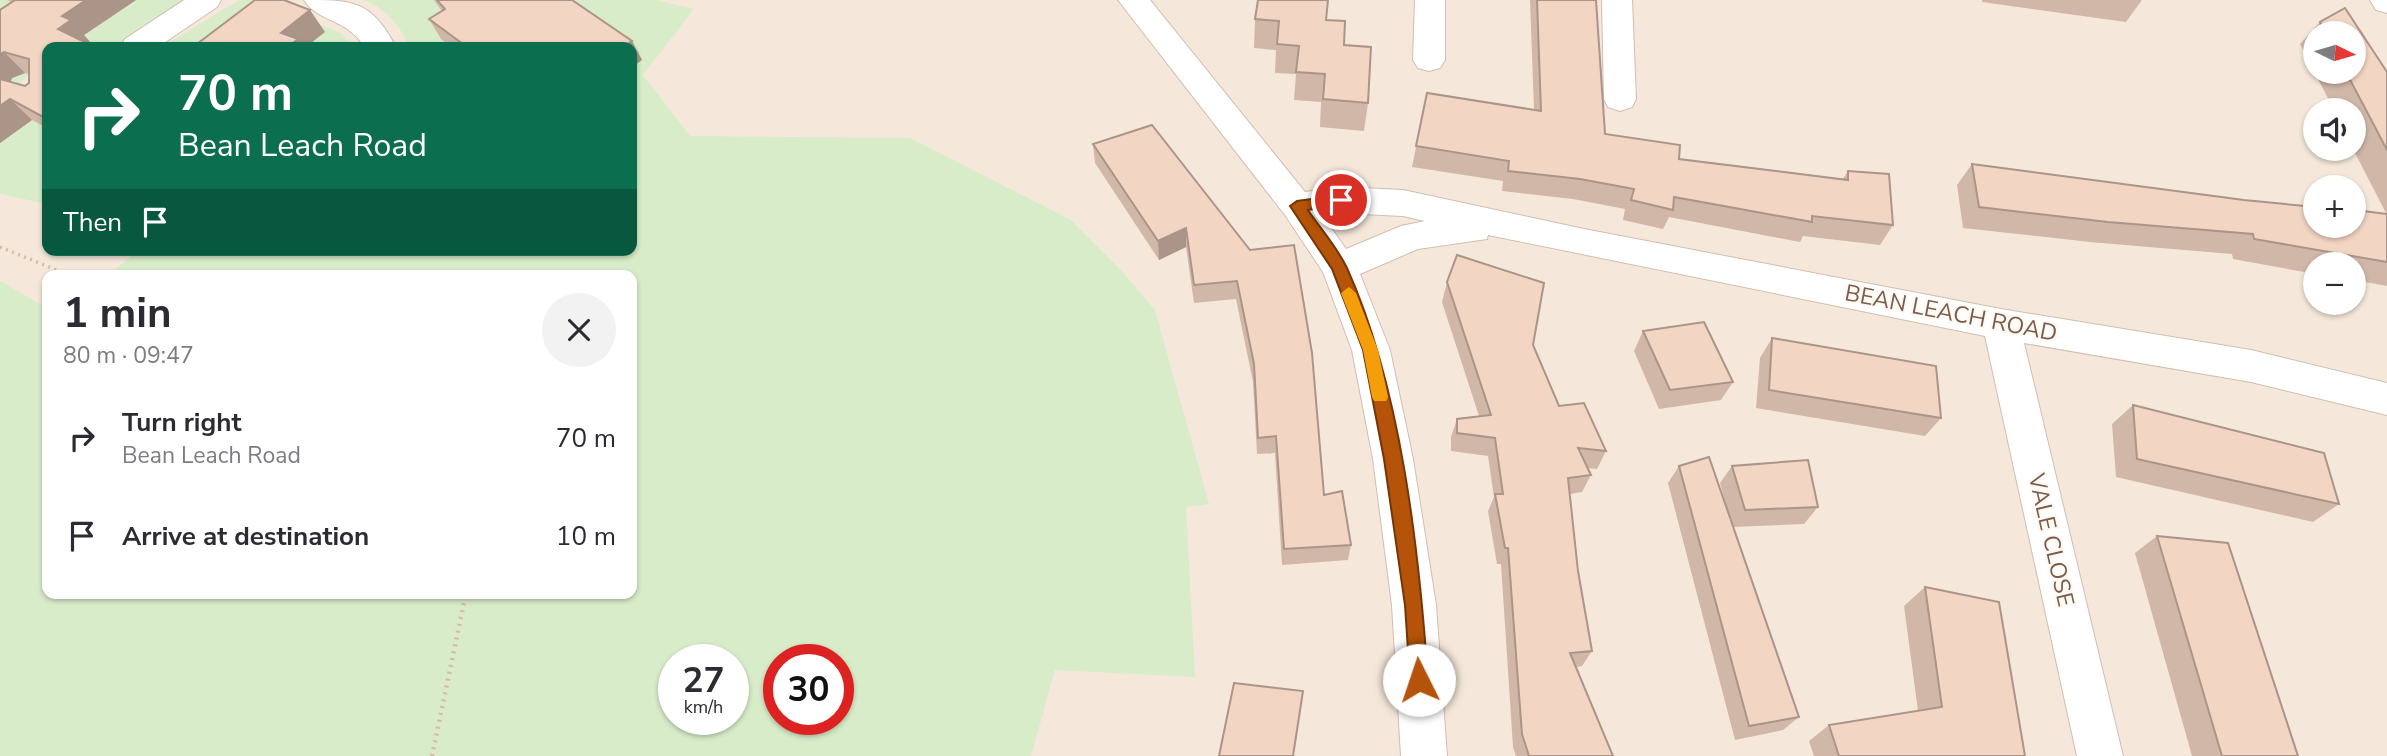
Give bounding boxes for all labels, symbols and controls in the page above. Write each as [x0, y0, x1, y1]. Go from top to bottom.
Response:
north arrow [2303, 21, 2366, 84]
map controls [2303, 21, 2366, 315]
text: 70 m [178, 60, 293, 127]
icon: right [63, 70, 154, 161]
button: sound [2303, 98, 2366, 161]
text: Bean Leach Road [178, 124, 427, 167]
pin [1311, 170, 1371, 230]
button: + [2303, 175, 2366, 238]
icon: arrive [1322, 181, 1360, 219]
icon: arrive [136, 203, 174, 241]
text: Then [63, 205, 122, 240]
button: − [2303, 252, 2366, 315]
street label: BEAN LEACH ROAD [1842, 277, 2060, 349]
text: 1 min [63, 285, 172, 342]
button: close [542, 293, 616, 367]
text: 80 m · 09:47 [63, 340, 194, 371]
text: Turn right [122, 405, 241, 440]
icon: right [63, 419, 101, 457]
text: 70 m [556, 421, 616, 456]
text: Bean Leach Road [122, 440, 301, 471]
street label: VALE CLOSE [2020, 470, 2081, 610]
icon: arrive [63, 517, 101, 555]
text: Arrive at destination [122, 519, 369, 554]
text: 10 m [556, 519, 616, 554]
position arrow [1382, 643, 1456, 717]
speed limit sign: 30 [763, 644, 854, 735]
text: 27 [682, 657, 725, 704]
text: km/h [684, 695, 723, 719]

